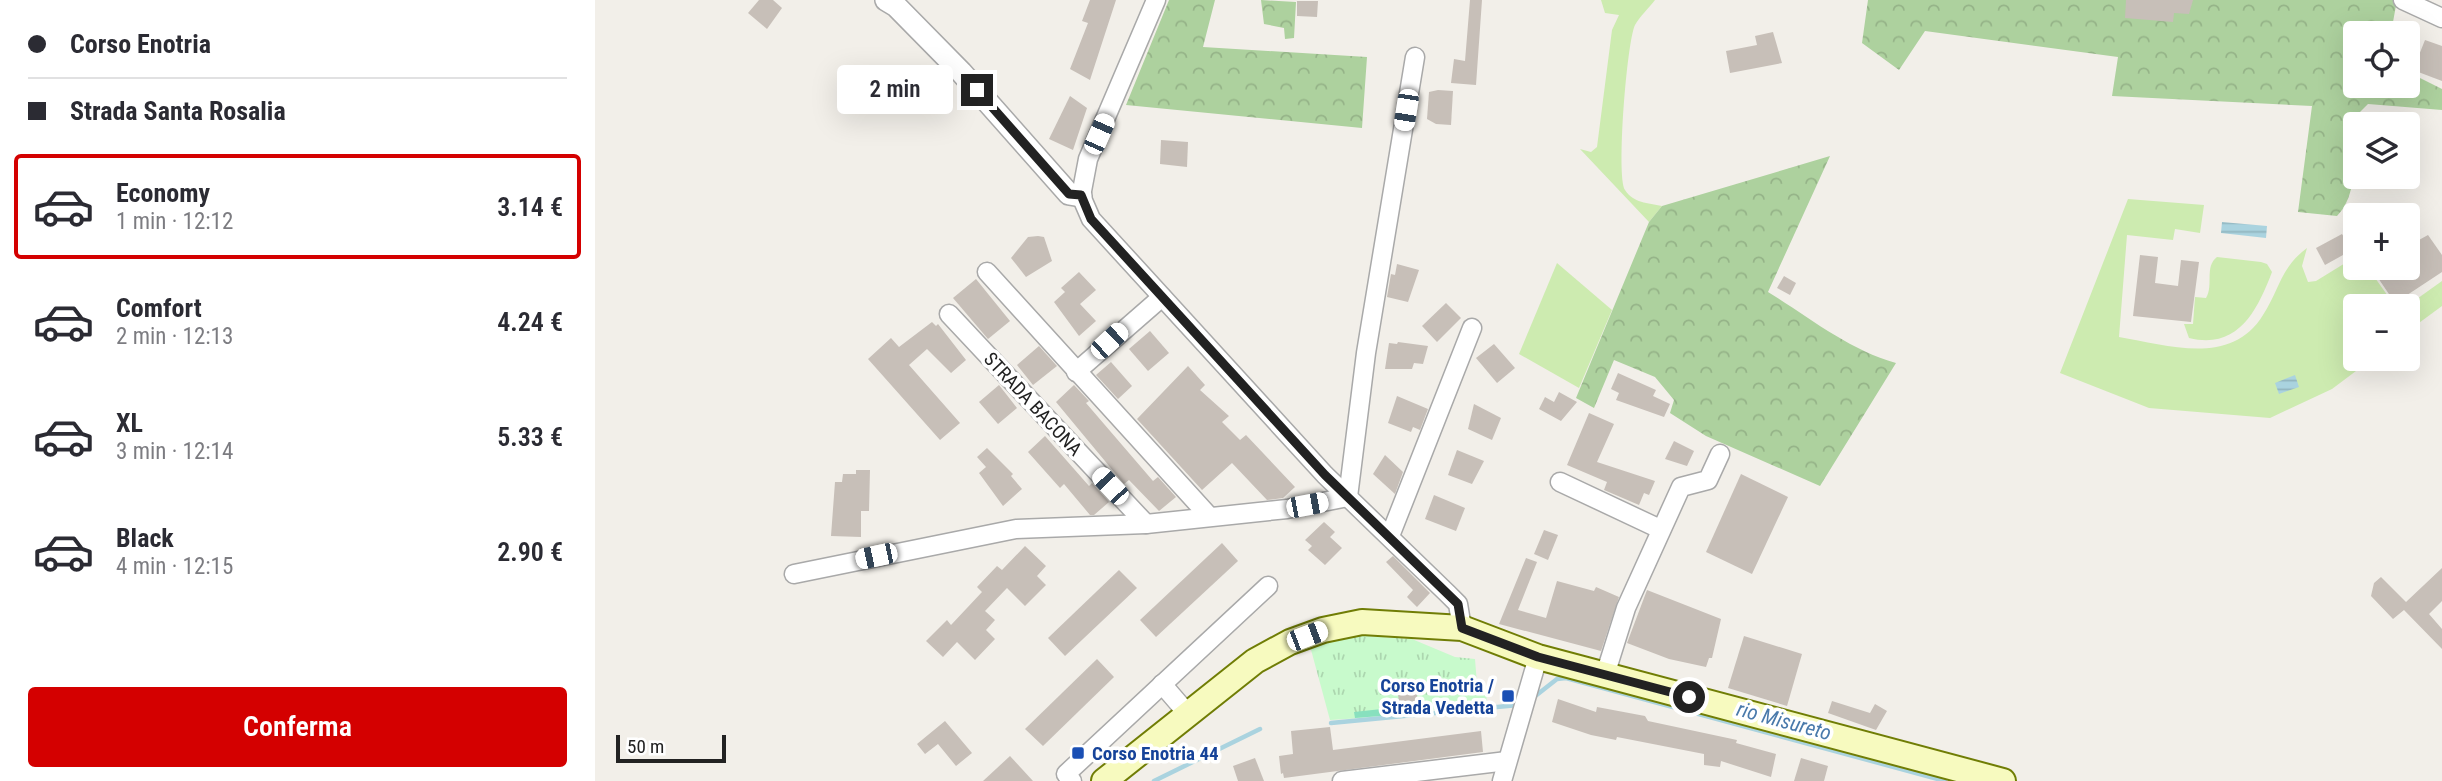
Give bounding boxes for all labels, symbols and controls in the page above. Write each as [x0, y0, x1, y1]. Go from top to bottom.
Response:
map controls [2343, 21, 2420, 371]
button: locate [2343, 21, 2420, 98]
text: Corso Enotria [70, 29, 211, 59]
callout: 2 min [837, 66, 953, 114]
route end [961, 74, 993, 106]
text: 2 min [870, 76, 920, 103]
car [1393, 88, 1420, 132]
text: Strada Santa Rosalia [70, 96, 286, 126]
car [1081, 111, 1118, 157]
button: layers [2343, 112, 2420, 189]
icon: car [32, 175, 95, 238]
text: Economy [116, 178, 210, 208]
text: 3.14 € [497, 192, 563, 222]
button: + [2343, 203, 2420, 280]
text: 1 min · 12:12 [116, 208, 233, 235]
icon: car [32, 290, 95, 353]
text: Comfort [116, 293, 202, 323]
button: − [2343, 294, 2420, 371]
text: 4.24 € [497, 307, 563, 337]
car [1087, 319, 1132, 363]
text: 2 min · 12:13 [116, 323, 233, 350]
street label: STRADA BACONA [979, 347, 1087, 461]
icon: car [32, 405, 95, 468]
text: XL [116, 408, 143, 438]
text: 5.33 € [497, 422, 563, 452]
text: 3 min · 12:14 [116, 438, 233, 465]
car [1088, 463, 1133, 509]
car [1285, 491, 1330, 519]
icon: car [32, 520, 95, 583]
text: Black [116, 523, 174, 553]
text: 2.90 € [497, 537, 563, 567]
car [854, 541, 899, 571]
text: 4 min · 12:15 [116, 553, 233, 580]
car [1284, 619, 1331, 653]
place label: Corso Enotria / Strada Vedetta [1380, 674, 1494, 719]
route start [1673, 681, 1705, 713]
button: Conferma [28, 687, 567, 767]
marker: Corso Enotria / Strada Vedetta [1500, 688, 1516, 704]
water label: rio Misureto [1734, 697, 1834, 745]
scale bar [616, 732, 726, 764]
text: 50 m [627, 735, 664, 758]
place label: Corso Enotria 44 [1092, 742, 1219, 765]
marker: Corso Enotria 44 [1070, 745, 1086, 761]

